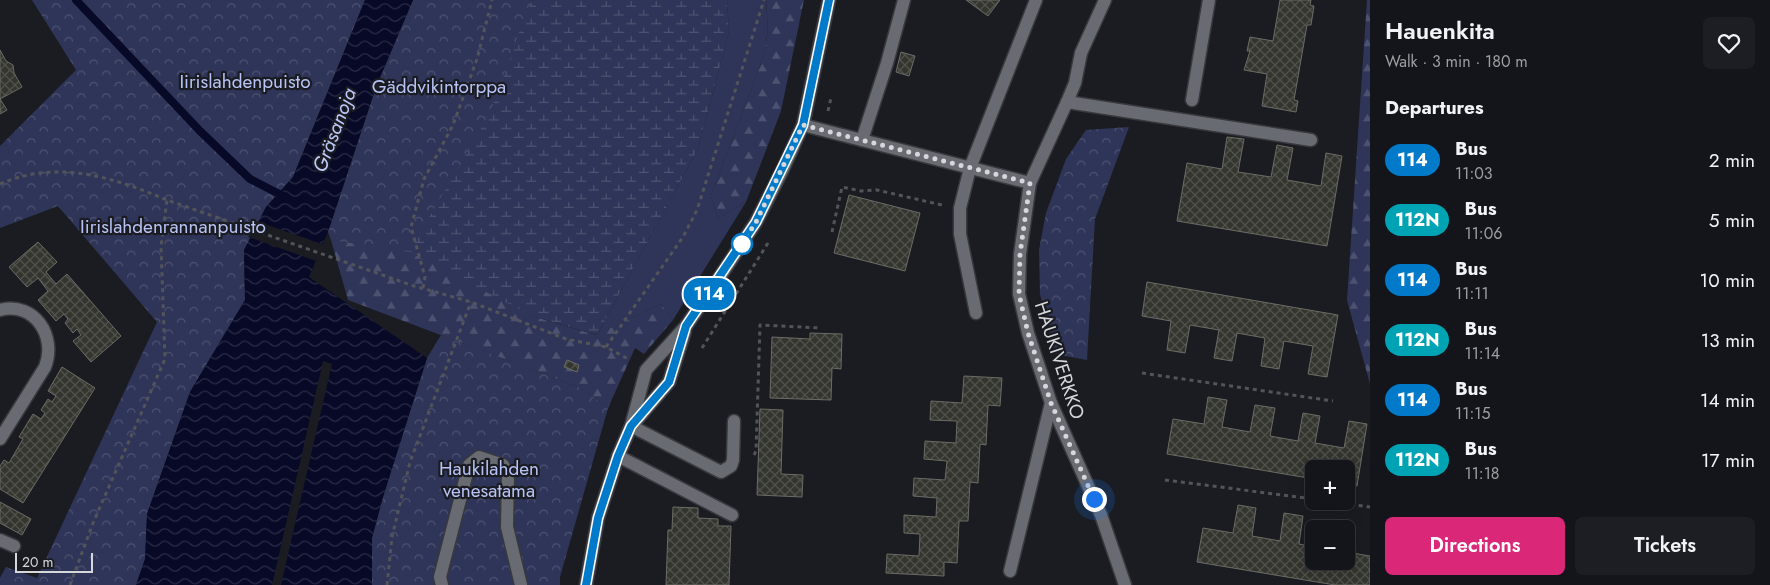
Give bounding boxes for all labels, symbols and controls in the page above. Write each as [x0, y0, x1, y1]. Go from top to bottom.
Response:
text: Hauenkita [1385, 13, 1495, 48]
button: heart [1703, 17, 1755, 69]
text: Walk · 3 min · 180 m [1385, 50, 1528, 73]
park label: Iirislahdenpuisto [179, 68, 311, 95]
park label: Gäddvikintorppa [372, 73, 506, 100]
water label: Gräsanoja [305, 84, 364, 177]
text: Departures [1385, 94, 1484, 121]
text: Bus [1455, 135, 1487, 162]
text: 114 [1397, 147, 1428, 173]
text: 2 min [1709, 147, 1755, 174]
text: 11:03 [1455, 162, 1493, 185]
text: Bus [1464, 195, 1497, 222]
text: 112N [1395, 207, 1439, 233]
text: 5 min [1709, 207, 1755, 234]
park label: Iirislahdenrannanpuisto [80, 213, 266, 240]
text: 11:06 [1464, 222, 1502, 245]
unlabelled marker [731, 233, 753, 255]
text: Bus [1455, 255, 1487, 282]
text: 114 [1397, 267, 1428, 293]
text: 10 min [1700, 267, 1755, 294]
line badge: 114 [680, 278, 738, 310]
text: 114 [694, 281, 724, 307]
text: 11:11 [1455, 282, 1489, 305]
street label: HAUKIVERKKO [1028, 298, 1091, 423]
text: Bus [1464, 315, 1497, 342]
text: 112N [1395, 327, 1439, 353]
text: 13 min [1701, 327, 1755, 354]
text: 11:14 [1464, 342, 1500, 365]
text: Bus [1455, 375, 1487, 402]
text: 114 [1397, 387, 1428, 413]
text: 14 min [1700, 387, 1755, 414]
text: 11:15 [1455, 402, 1490, 425]
text: Bus [1464, 435, 1497, 462]
text: 112N [1395, 447, 1439, 473]
text: 17 min [1701, 447, 1755, 474]
park label: Haukilahden venesatama [439, 455, 539, 504]
map controls [1305, 460, 1355, 570]
button: + [1305, 460, 1355, 510]
text: 11:18 [1464, 462, 1500, 485]
your location [1082, 487, 1107, 512]
button: Directions [1385, 517, 1565, 575]
button: Tickets [1575, 517, 1755, 575]
button: − [1305, 520, 1355, 570]
scale bar [15, 550, 92, 573]
text: 20 m [22, 552, 54, 572]

